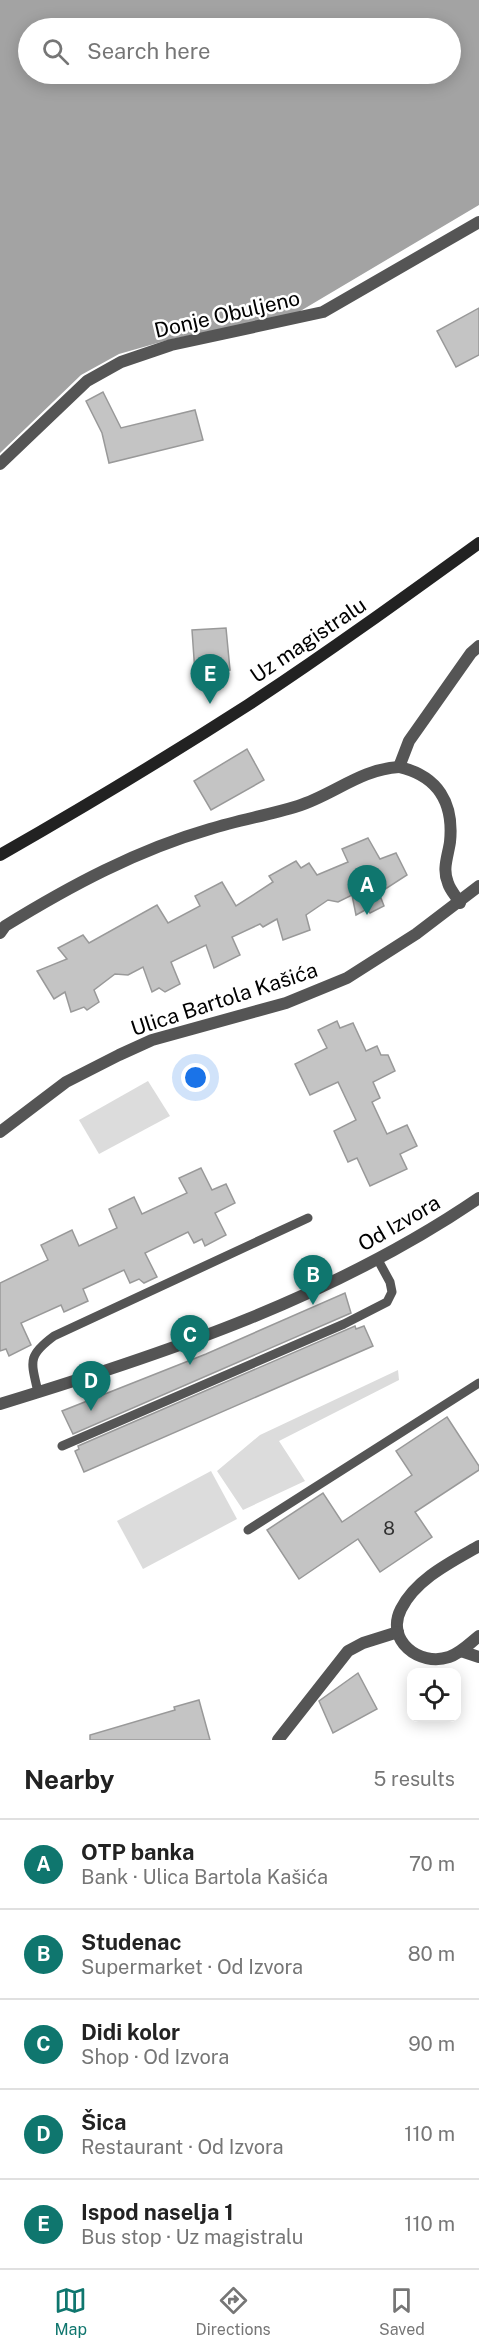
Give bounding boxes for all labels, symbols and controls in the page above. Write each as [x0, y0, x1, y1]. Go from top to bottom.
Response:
search box [18, 18, 461, 84]
icon: search [39, 35, 72, 68]
text: Search here [87, 38, 211, 64]
street label: Donje Obuljeno [152, 285, 302, 343]
street label: Uz magistralu [245, 592, 371, 688]
pin: E [190, 654, 230, 704]
pin: A [348, 866, 386, 915]
street label: Ulica Bartola Kašića [127, 957, 321, 1041]
your location [181, 1063, 210, 1092]
street label: Od Izvora [354, 1190, 444, 1256]
pin: B [294, 1256, 332, 1305]
pin: C [170, 1316, 210, 1365]
pin: D [72, 1362, 110, 1411]
house number: 8 [383, 1518, 395, 1539]
map controls [407, 1668, 461, 1722]
button: locate [407, 1668, 461, 1722]
text: Nearby [24, 1764, 114, 1795]
text: 5 results [373, 1767, 455, 1791]
text: OTP banka [81, 1839, 194, 1865]
text: A [36, 1852, 51, 1876]
text: 70 m [409, 1852, 455, 1876]
text: Bank · Ulica Bartola Kašića [81, 1865, 328, 1889]
text: Studenac [81, 1929, 182, 1955]
text: B [37, 1942, 50, 1966]
text: 80 m [408, 1942, 455, 1966]
text: Supermarket · Od Izvora [81, 1955, 303, 1979]
text: Didi kolor [81, 2019, 180, 2045]
text: C [36, 2032, 51, 2056]
text: 90 m [408, 2032, 455, 2056]
text: Shop · Od Izvora [81, 2045, 229, 2069]
text: Šica [81, 2109, 127, 2135]
text: D [36, 2122, 51, 2146]
text: 110 m [404, 2122, 455, 2146]
text: Restaurant · Od Izvora [81, 2135, 284, 2159]
text: Ispod naselja 1 [81, 2199, 234, 2225]
text: E [37, 2212, 50, 2236]
text: 110 m [404, 2212, 455, 2236]
text: Bus stop · Uz magistralu [81, 2225, 303, 2249]
tab: Map [54, 2284, 87, 2339]
tab: Directions [196, 2284, 271, 2339]
tab: Saved [379, 2284, 425, 2339]

